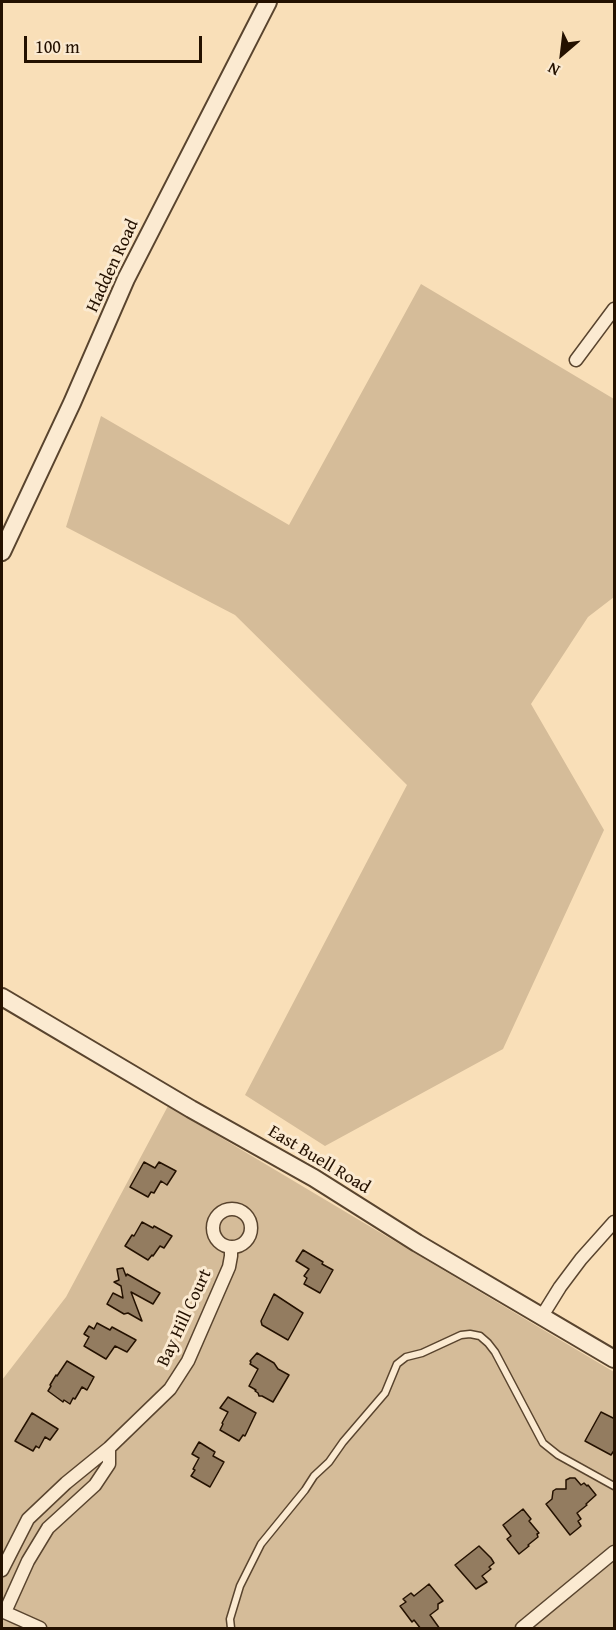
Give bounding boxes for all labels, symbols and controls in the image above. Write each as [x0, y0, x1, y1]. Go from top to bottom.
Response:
scale bar [27, 24, 206, 62]
north arrow [532, 24, 592, 84]
text: 100 m [35, 33, 80, 60]
text: N [543, 57, 564, 83]
street label: Hadden Road [82, 216, 144, 316]
street label: East Buell Road [264, 1121, 374, 1199]
street label: Bay Hill Court [153, 1266, 217, 1370]

